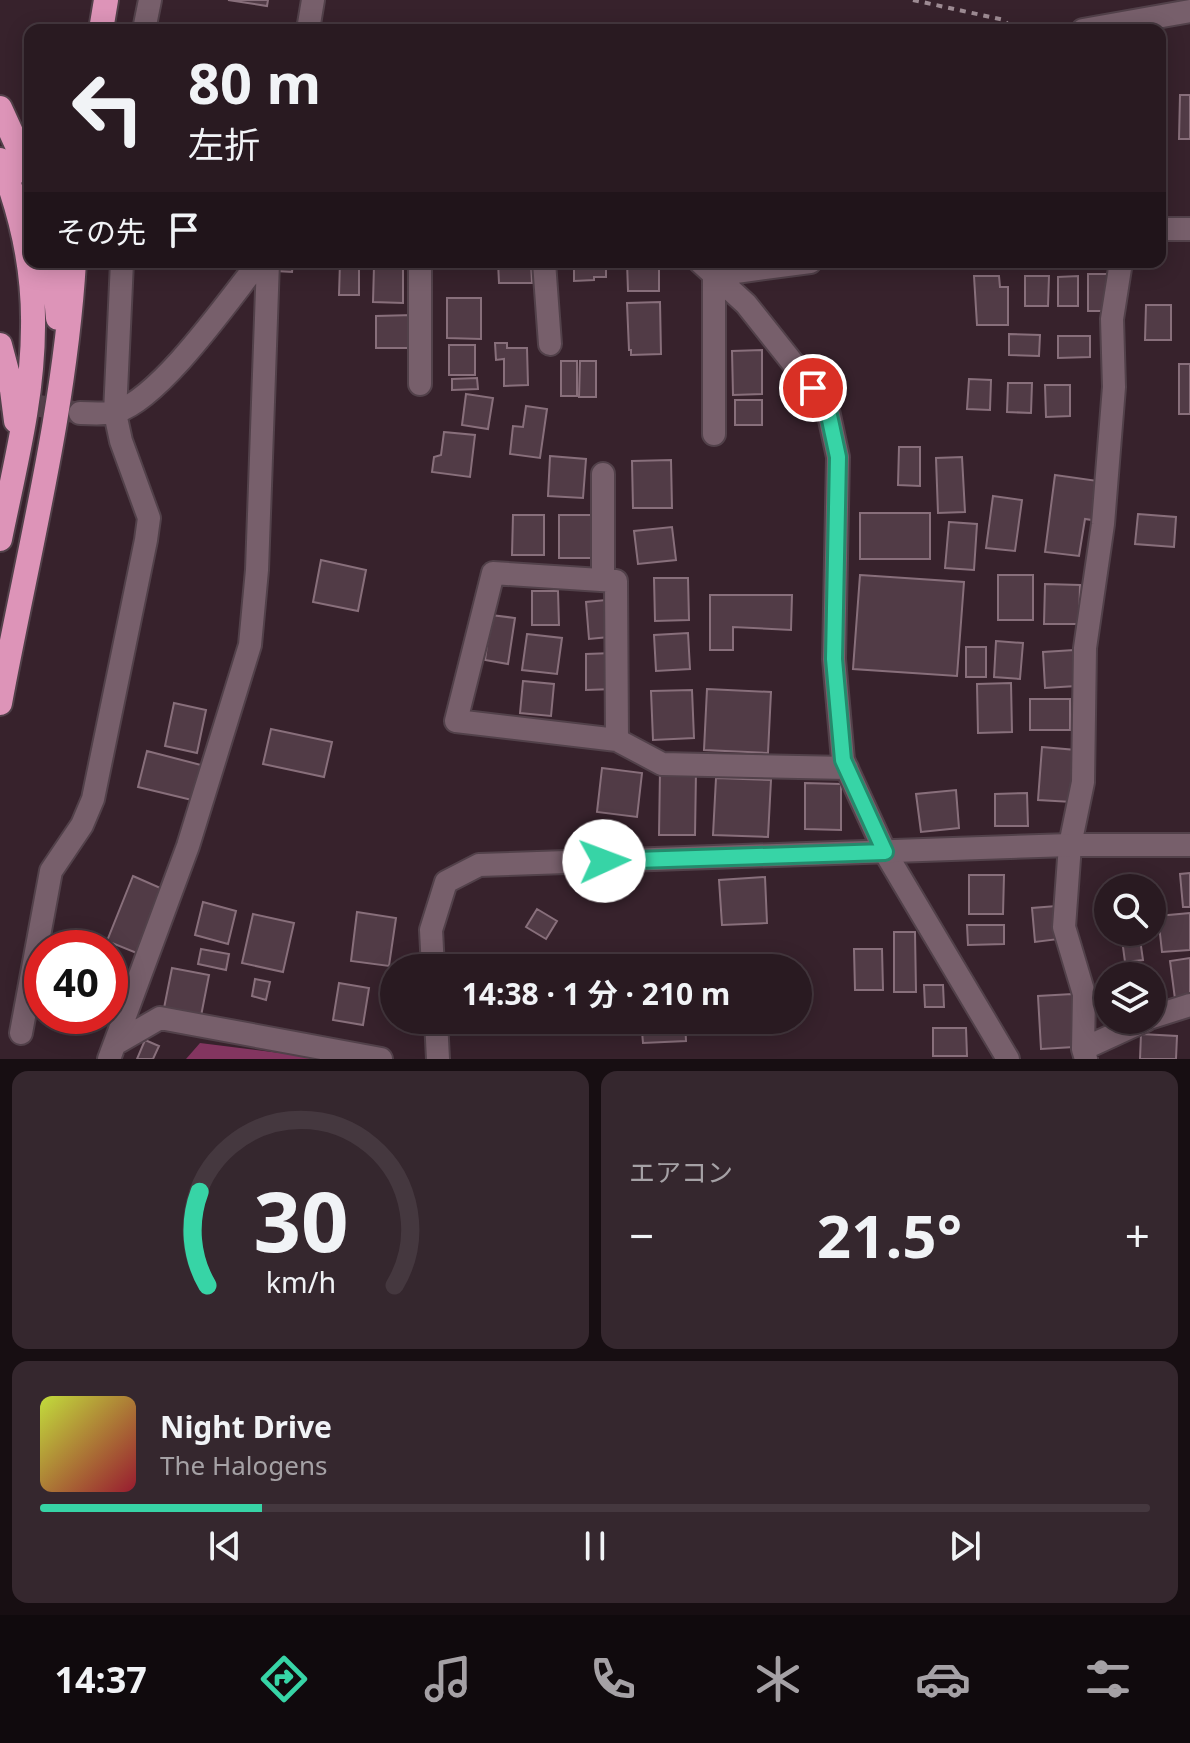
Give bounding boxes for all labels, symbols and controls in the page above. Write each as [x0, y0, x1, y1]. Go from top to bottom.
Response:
text: 80 m [188, 44, 321, 120]
icon: left [56, 56, 160, 160]
text: 左折 [188, 120, 260, 169]
icon: arrive [162, 208, 206, 252]
text: その先 [56, 211, 146, 252]
pin [779, 354, 847, 422]
icon: arrive [791, 366, 835, 410]
position arrow [562, 819, 646, 903]
map controls [1094, 874, 1166, 1034]
button: search [1094, 874, 1166, 946]
speed limit sign: 40 [24, 930, 128, 1034]
button: layers [1094, 962, 1166, 1034]
text: 14:38 · 1 分 · 210 m [462, 973, 730, 1014]
text: エアコン [629, 1154, 733, 1190]
text: 30 [253, 1163, 348, 1276]
text: 21.5° [817, 1194, 962, 1276]
text: − [629, 1205, 654, 1265]
text: + [1125, 1205, 1150, 1265]
text: km/h [265, 1262, 336, 1301]
text: Night Drive [160, 1406, 332, 1447]
text: The Halogens [160, 1447, 327, 1483]
icon: previous [203, 1524, 247, 1568]
icon: pause [573, 1524, 617, 1568]
icon: next [943, 1524, 987, 1568]
icon: directions [256, 1651, 312, 1707]
icon: music [420, 1651, 476, 1707]
icon: phone [585, 1651, 641, 1707]
icon: climate [750, 1651, 806, 1707]
icon: car [915, 1651, 971, 1707]
icon: filters [1080, 1651, 1136, 1707]
text: 14:37 [54, 1655, 147, 1704]

